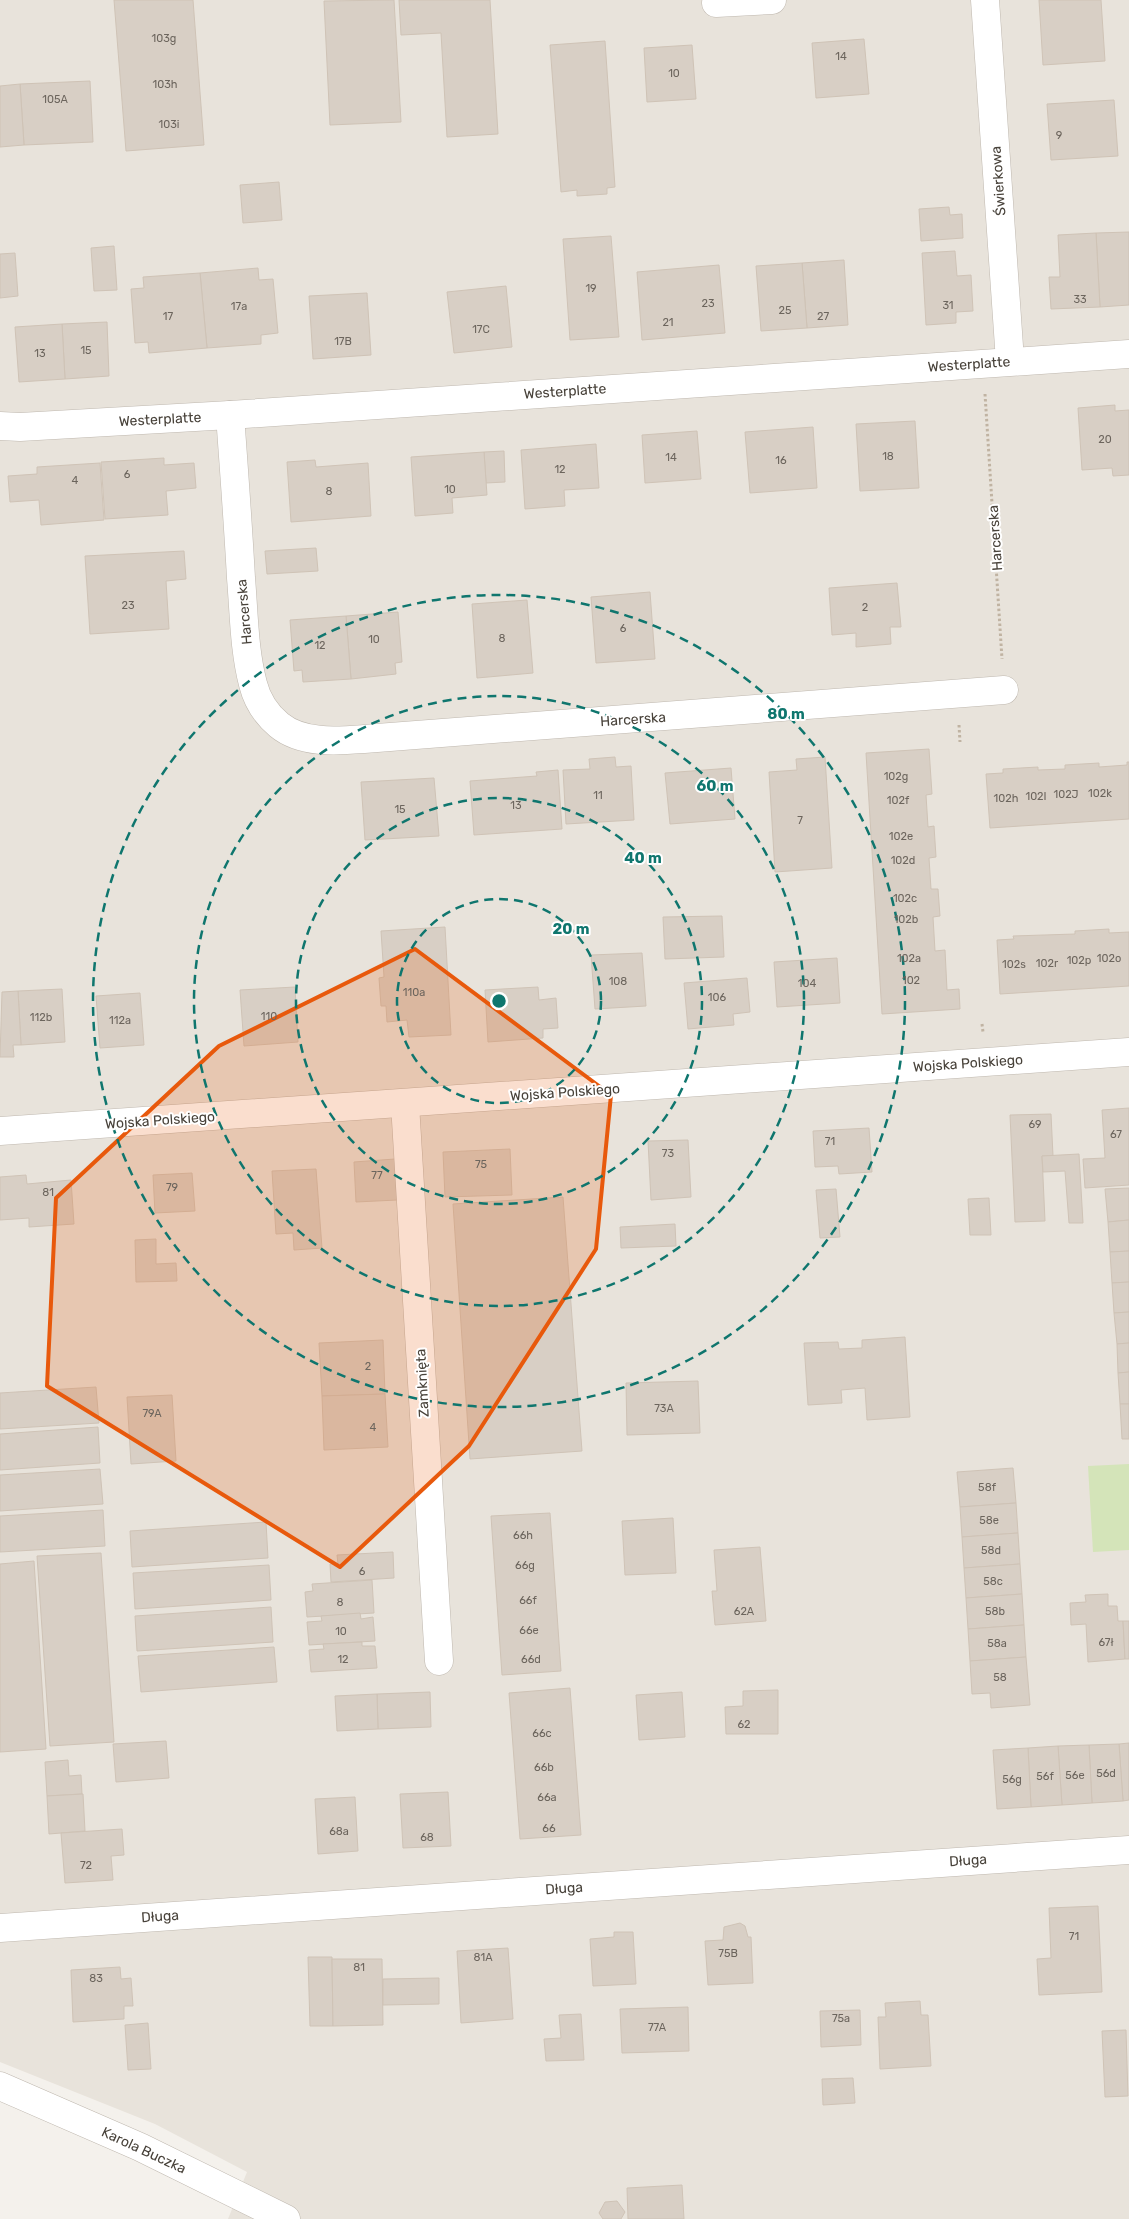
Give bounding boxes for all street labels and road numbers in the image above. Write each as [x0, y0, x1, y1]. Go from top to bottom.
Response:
street label: Świerkowa [987, 145, 1009, 217]
street label: Westerplatte [927, 353, 1011, 376]
street label: Westerplatte [523, 380, 607, 403]
street label: Westerplatte [118, 409, 202, 430]
street label: Harcerska [985, 505, 1006, 571]
street label: Harcerska [233, 578, 256, 645]
street label: Harcerska [600, 709, 666, 730]
street label: Wojska Polskiego [912, 1051, 1024, 1076]
street label: Wojska Polskiego [509, 1080, 621, 1105]
street label: Wojska Polskiego [104, 1108, 216, 1133]
street label: Zamknięta [412, 1348, 433, 1418]
street label: Długa [948, 1851, 988, 1870]
street label: Długa [544, 1879, 584, 1898]
street label: Długa [140, 1907, 180, 1926]
street label: Karola Buczka [99, 2123, 189, 2177]

